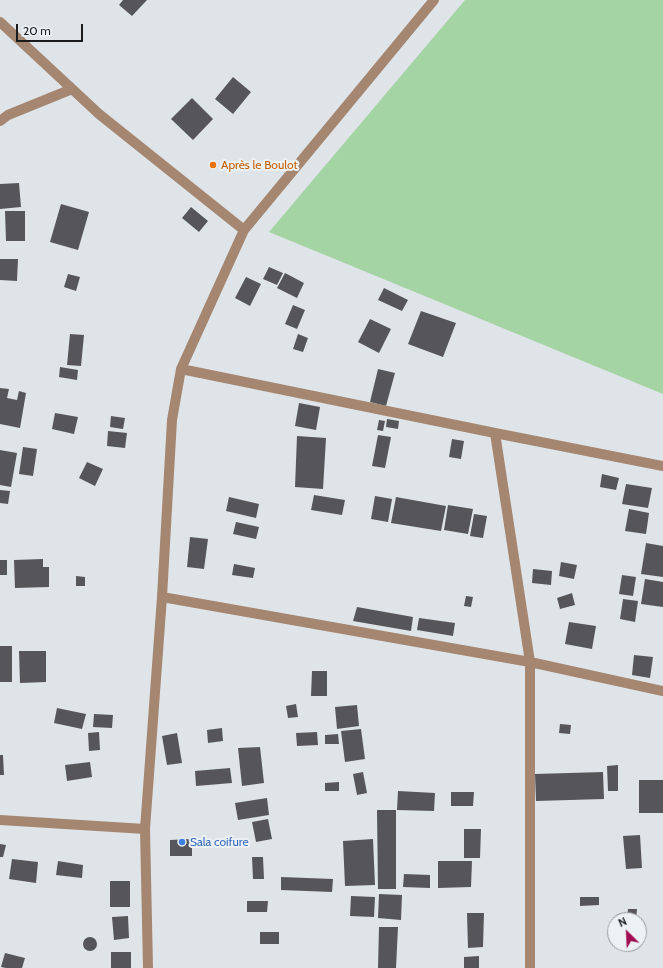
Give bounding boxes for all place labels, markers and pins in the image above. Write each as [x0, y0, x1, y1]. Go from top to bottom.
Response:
place label: Après le Boulot [221, 158, 298, 172]
marker: Après le Boulot [208, 160, 218, 170]
place label: Sala coifure [190, 835, 249, 849]
marker: Sala coifure [177, 837, 187, 847]

